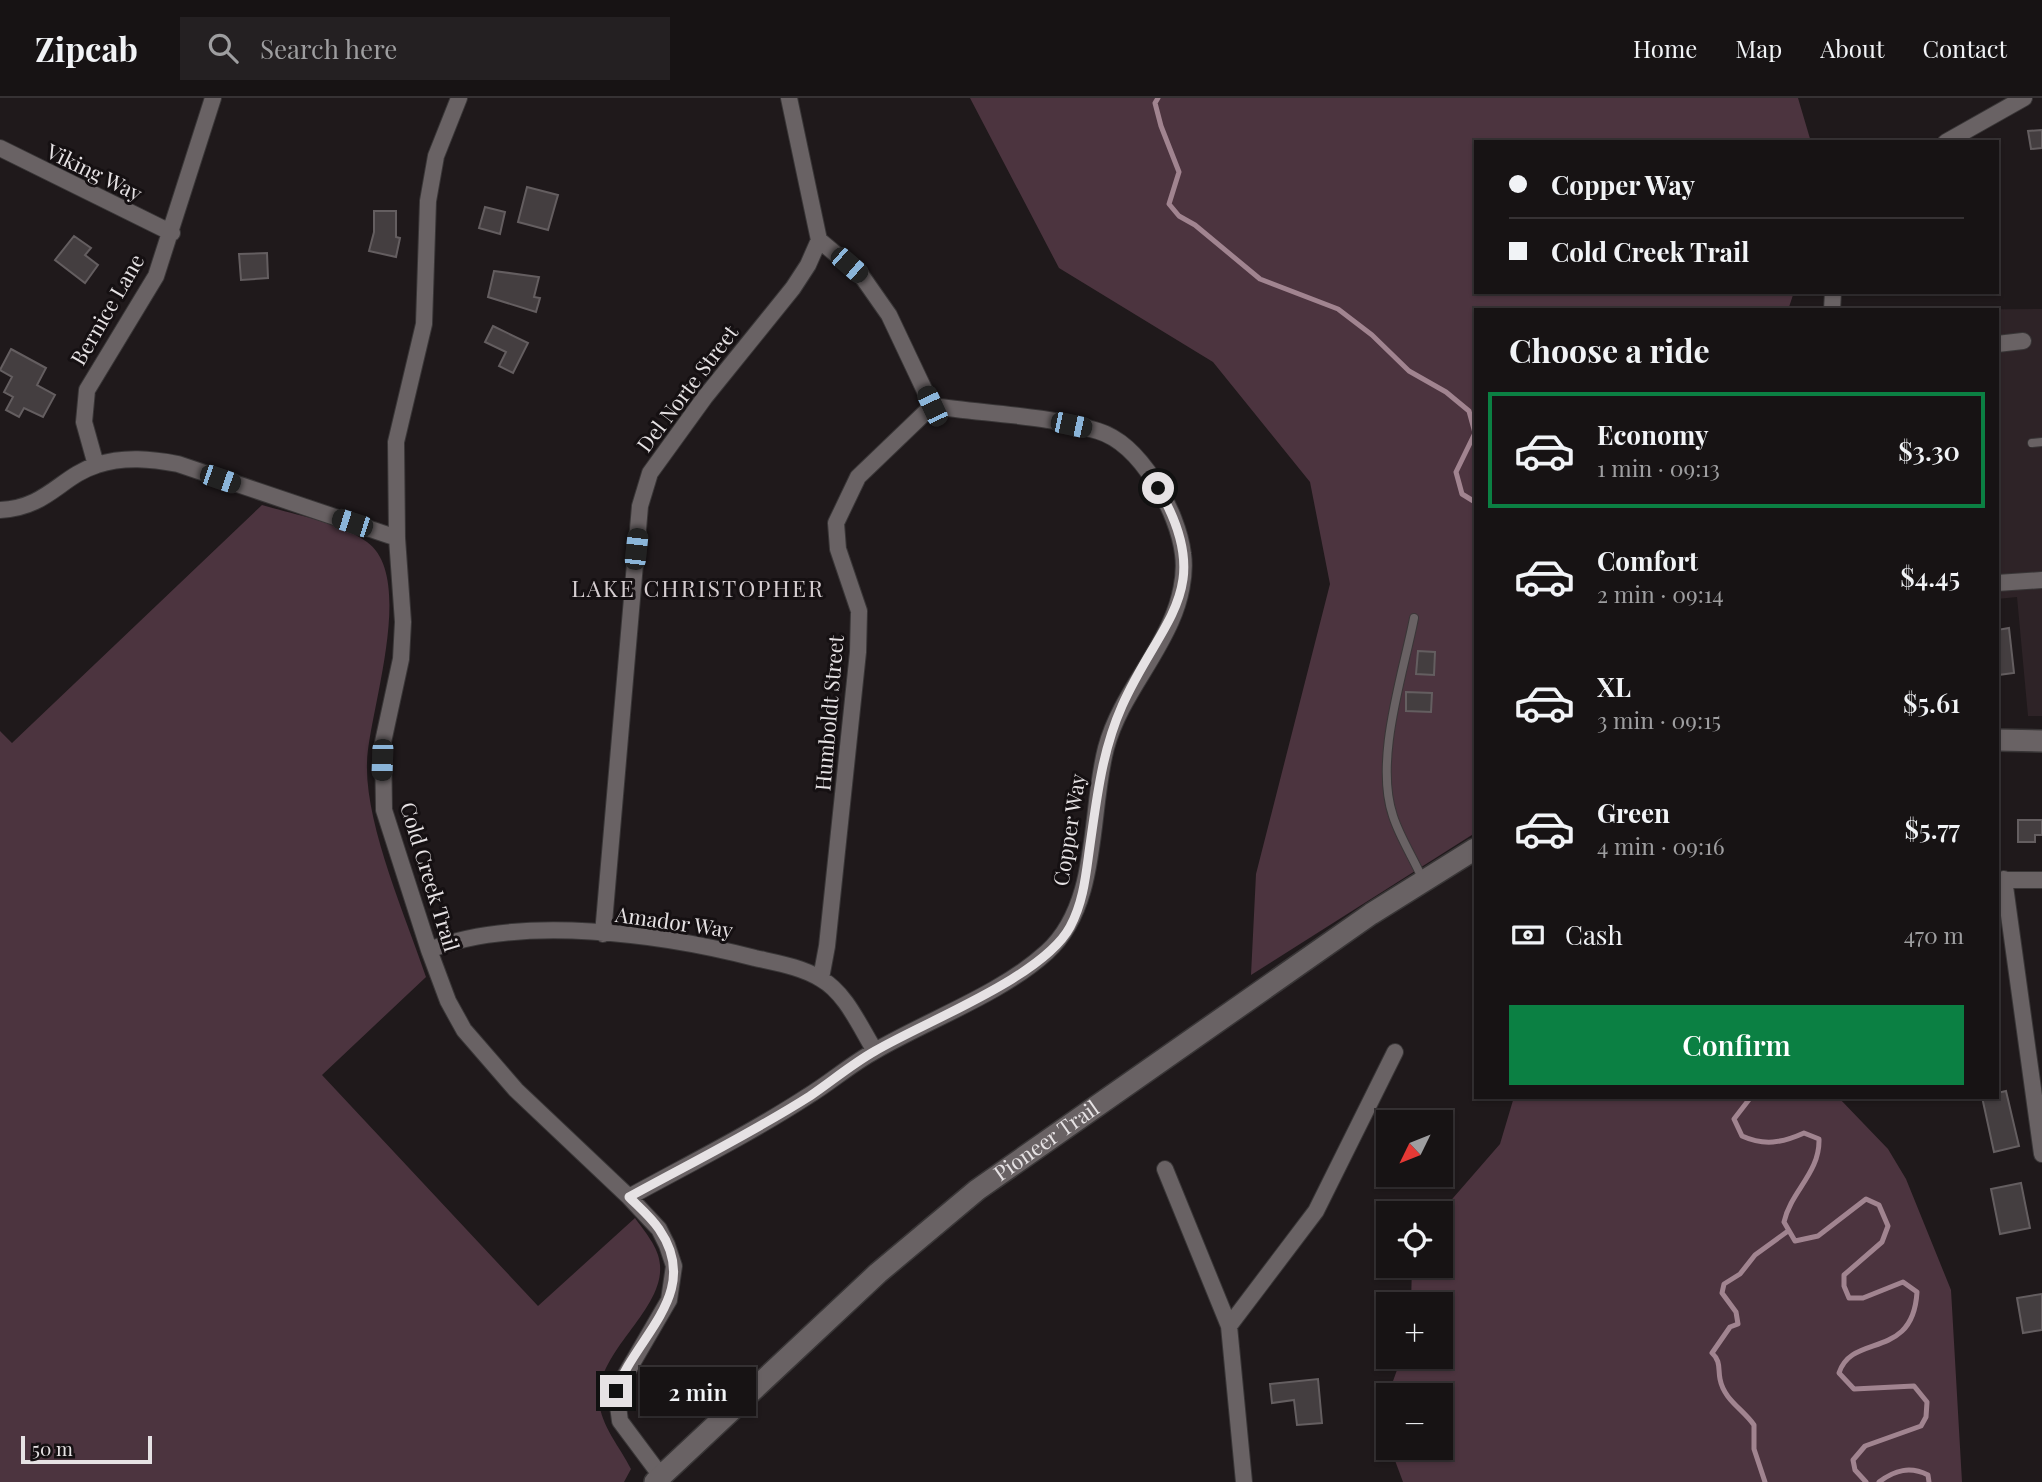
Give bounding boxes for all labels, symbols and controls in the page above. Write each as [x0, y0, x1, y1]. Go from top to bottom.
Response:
search box [180, 17, 670, 80]
text: Zipcab [35, 26, 138, 70]
icon: search [204, 29, 242, 67]
text: Search here [260, 31, 397, 66]
text: Home [1633, 32, 1697, 64]
text: Map [1735, 32, 1782, 64]
text: About [1820, 32, 1884, 64]
text: Contact [1922, 32, 2007, 64]
street label: Viking Way [41, 136, 148, 207]
text: Copper Way [1551, 167, 1695, 202]
text: Cold Creek Trail [1551, 234, 1749, 269]
car [827, 243, 872, 287]
street label: Bernice Lane [63, 248, 149, 370]
street label: Del Norte Street [629, 318, 744, 457]
text: Choose a ride [1509, 328, 1710, 371]
car [914, 383, 951, 429]
car [1049, 410, 1094, 440]
text: Economy [1597, 417, 1708, 452]
icon: car [1513, 419, 1576, 482]
text: $3.30 [1898, 433, 1960, 468]
text: 1 min · 09:13 [1597, 452, 1720, 483]
car [197, 462, 244, 496]
route start [1142, 472, 1174, 504]
car [329, 507, 376, 539]
car [624, 527, 649, 571]
text: Comfort [1597, 543, 1698, 578]
icon: car [1513, 545, 1576, 608]
text: $4.45 [1900, 559, 1960, 594]
district label: LAKE CHRISTOPHER [571, 572, 825, 603]
text: 2 min · 09:14 [1597, 578, 1724, 609]
street label: Humboldt Street [807, 633, 849, 792]
text: XL [1597, 669, 1631, 704]
icon: car [1513, 671, 1576, 734]
text: $5.61 [1903, 685, 1960, 720]
text: 3 min · 09:15 [1597, 704, 1721, 735]
car [371, 739, 394, 781]
street label: Copper Way [1045, 771, 1091, 888]
text: Green [1597, 795, 1670, 830]
icon: car [1513, 797, 1576, 860]
street label: Cold Creek Trail [395, 798, 467, 954]
text: $5.77 [1905, 811, 1960, 846]
text: 4 min · 09:16 [1597, 830, 1725, 861]
street label: Amador Way [613, 899, 735, 943]
icon: cash [1509, 916, 1547, 954]
text: Cash [1565, 917, 1623, 952]
text: 470 m [1904, 919, 1964, 950]
button: Confirm [1509, 1005, 1964, 1085]
street label: Pioneer Trail [987, 1093, 1104, 1186]
north arrow [1376, 1110, 1452, 1186]
map controls [1376, 1110, 1453, 1460]
button: locate [1376, 1201, 1453, 1278]
button: + [1376, 1292, 1453, 1369]
callout: 2 min [640, 1366, 756, 1416]
route end [600, 1375, 632, 1407]
text: 2 min [669, 1376, 727, 1407]
button: − [1376, 1383, 1453, 1460]
scale bar [21, 1433, 152, 1465]
text: 50 m [32, 1435, 73, 1461]

